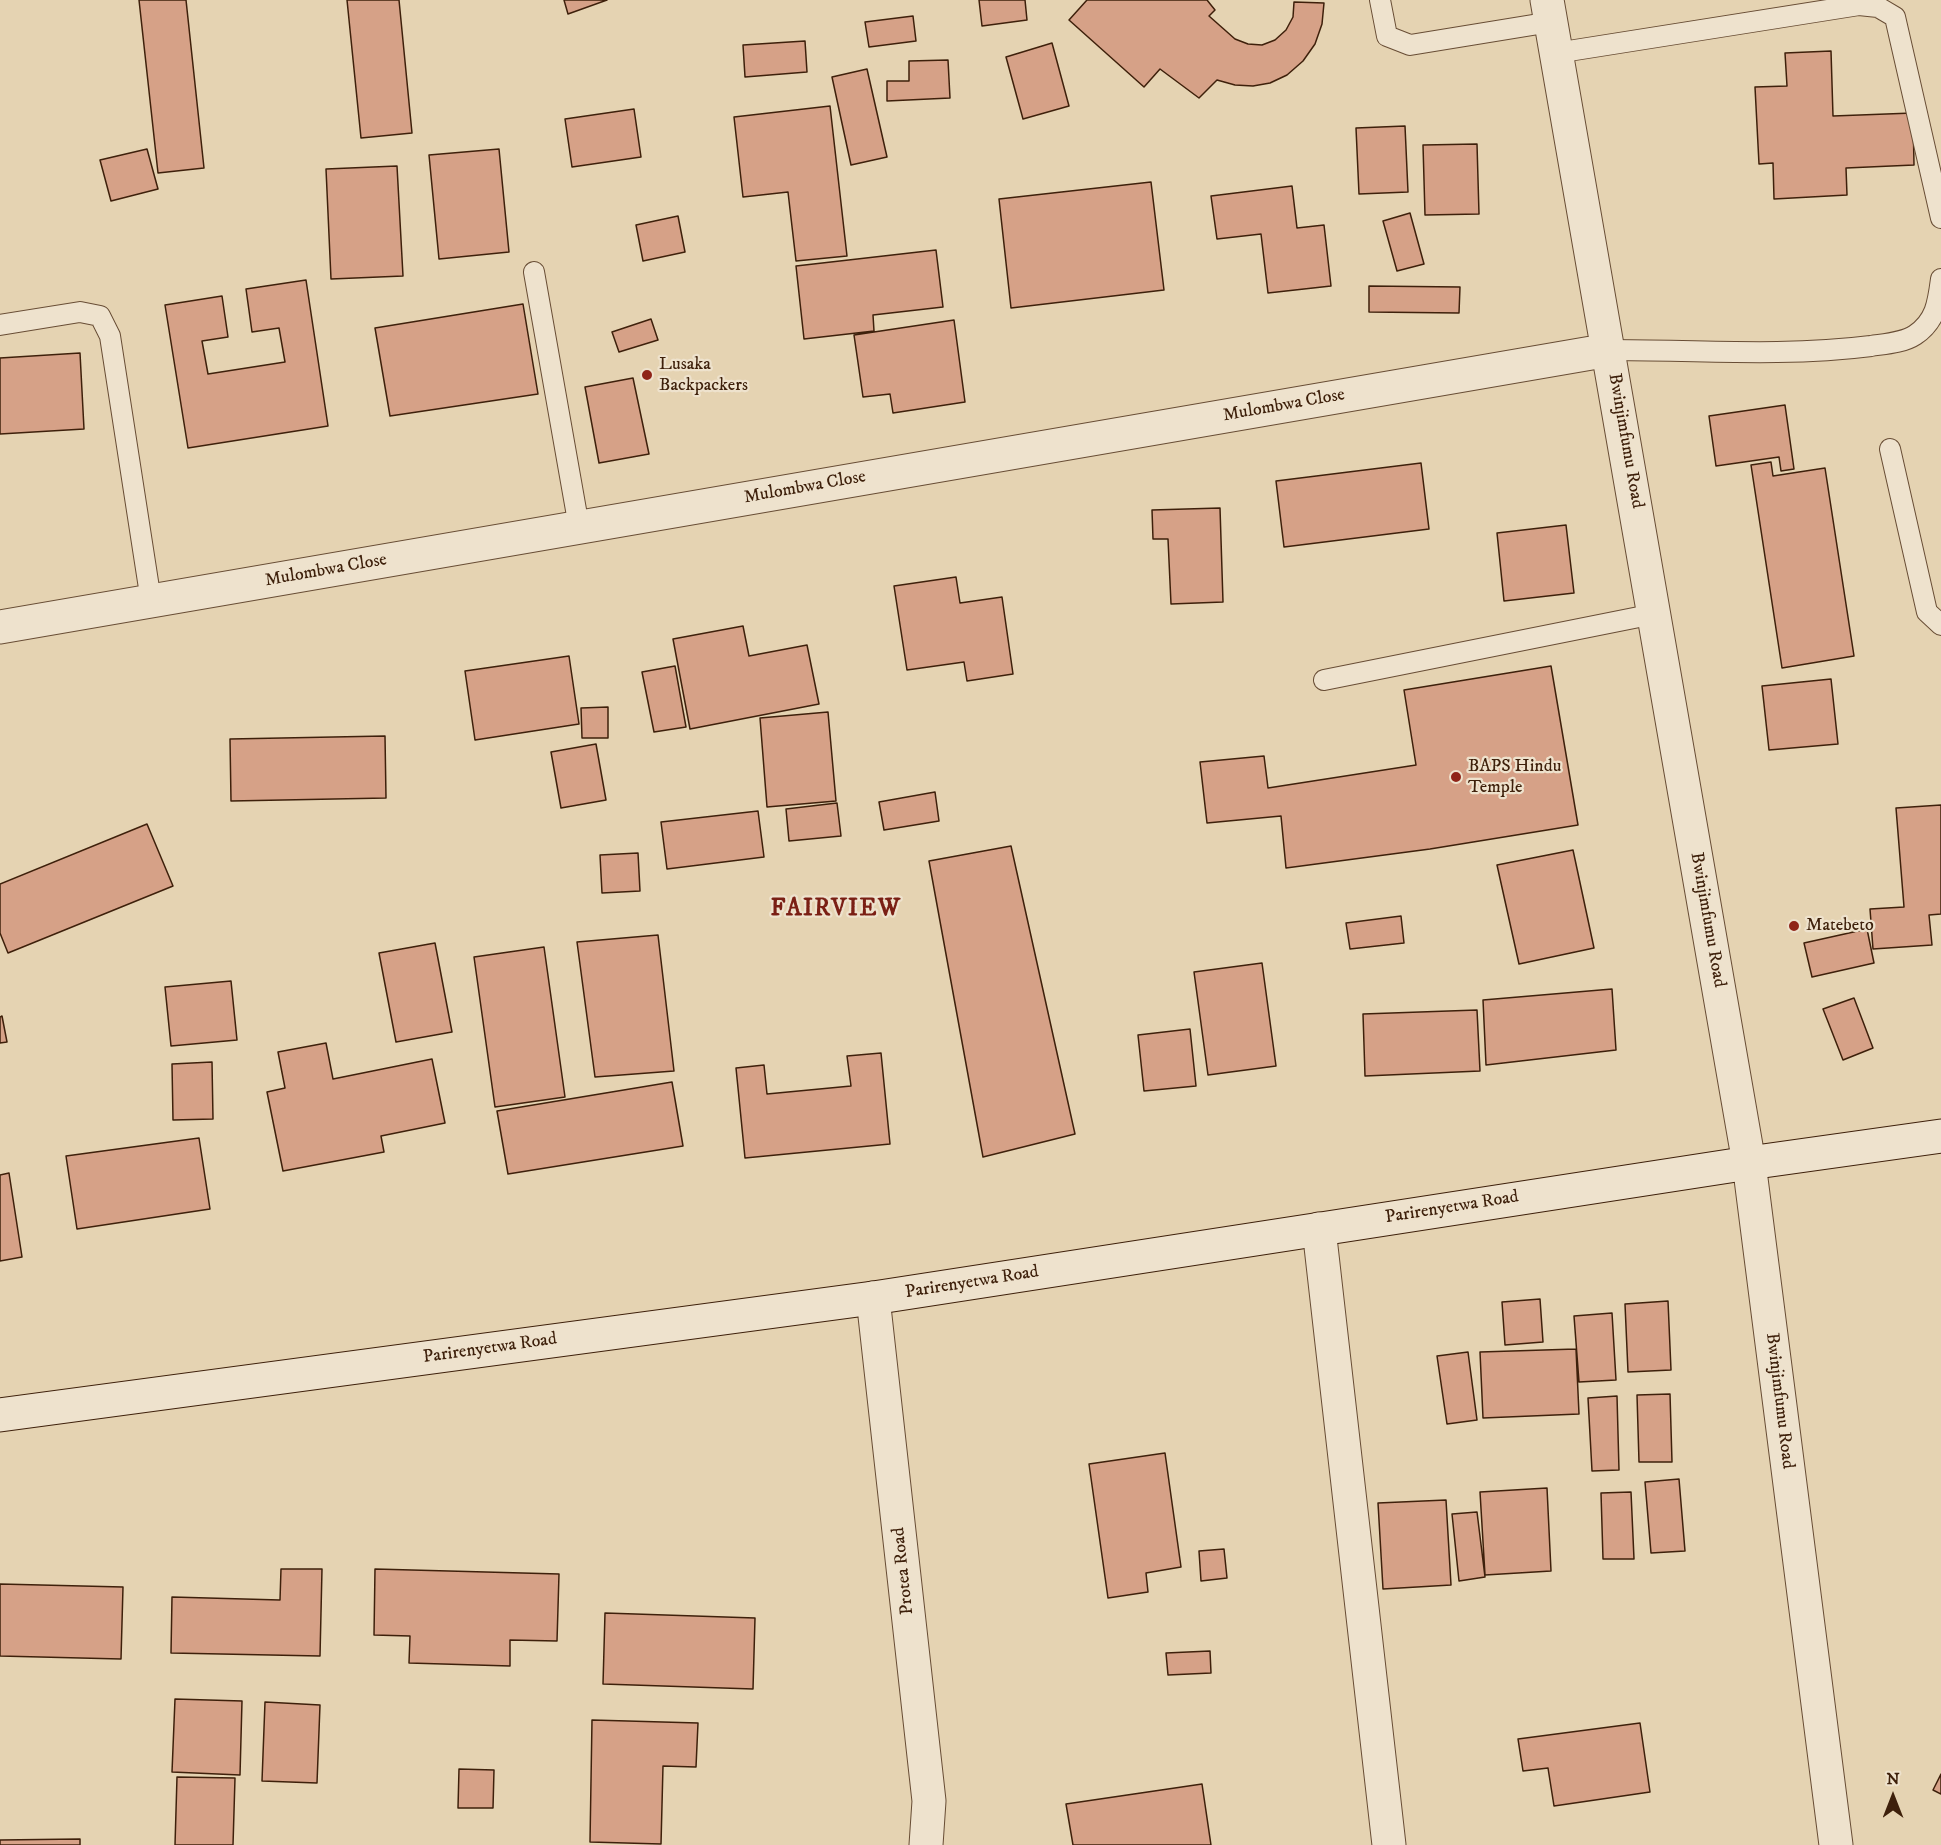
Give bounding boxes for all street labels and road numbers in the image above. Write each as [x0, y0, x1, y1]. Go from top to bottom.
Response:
street label: Bwinjimfumu Road [1602, 372, 1648, 510]
street label: Mulombwa Close [1221, 385, 1347, 427]
street label: Mulombwa Close [742, 467, 868, 509]
street label: Mulombwa Close [263, 550, 389, 592]
street label: Bwinjimfumu Road [1684, 851, 1730, 989]
street label: Parirenyetwa Road [1384, 1187, 1520, 1229]
street label: Parirenyetwa Road [904, 1262, 1040, 1304]
street label: Parirenyetwa Road [422, 1329, 558, 1369]
street label: Bwinjimfumu Road [1760, 1332, 1798, 1470]
street label: Protea Road [889, 1526, 919, 1616]

